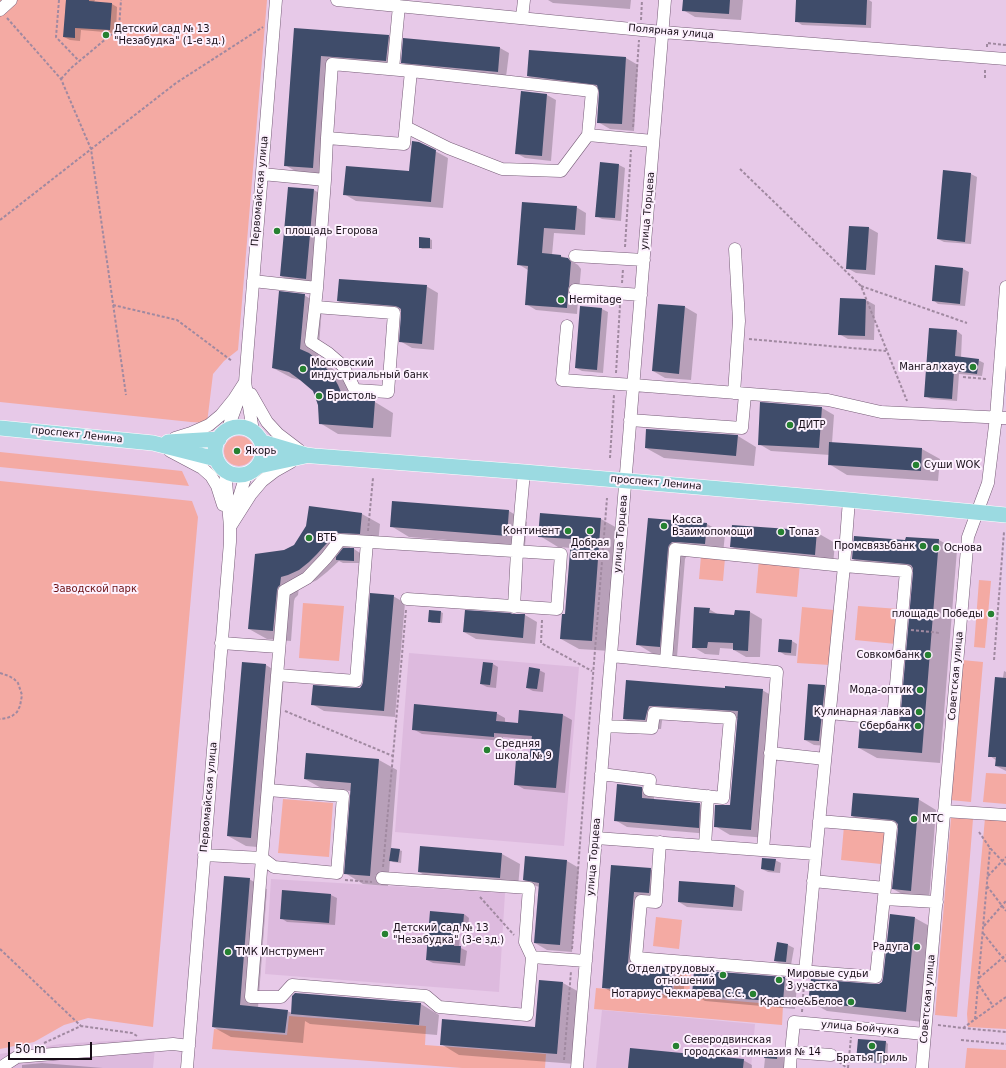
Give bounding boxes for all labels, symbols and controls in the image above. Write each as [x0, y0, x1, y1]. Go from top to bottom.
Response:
street label: Полярная улица [628, 22, 714, 42]
place label: Детский сад № 13 "Незабудка" (1-е зд.) [114, 23, 225, 46]
marker: Детский сад № 13 "Незабудка" (1-е зд.) [101, 30, 111, 40]
street label: Первомайская улица [249, 135, 271, 247]
street label: улица Торцева [639, 171, 657, 251]
place label: площадь Егорова [285, 225, 378, 237]
marker: площадь Егорова [272, 226, 282, 236]
place label: Hermitage [569, 294, 622, 306]
marker: Hermitage [556, 295, 566, 305]
place label: Московский индустриальный банк [311, 357, 428, 380]
place label: Мангал хаус [899, 361, 965, 373]
marker: Мангал хаус [968, 362, 978, 372]
marker: Московский индустриальный банк [298, 364, 308, 374]
place label: Бристоль [327, 390, 376, 402]
marker: Бристоль [314, 391, 324, 401]
place label: ДИТР [798, 419, 825, 431]
marker: ДИТР [785, 420, 795, 430]
street label: проспект Ленина [31, 424, 123, 446]
place label: Якорь [245, 445, 276, 457]
marker: Якорь [232, 446, 242, 456]
place label: Суши WOK [924, 459, 980, 471]
marker: Суши WOK [911, 460, 921, 470]
street label: проспект Ленина [610, 473, 702, 493]
street label: улица Торцева [612, 494, 630, 574]
place label: Касса Взаимопомощи [672, 514, 753, 538]
marker: Касса Взаимопомощи [659, 521, 669, 531]
place label: Континент [503, 525, 560, 537]
marker: Континент [563, 526, 573, 536]
marker: Добрая аптека [585, 526, 595, 536]
place label: Топаз [789, 526, 819, 538]
marker: Топаз [776, 527, 786, 537]
place label: ВТБ [317, 532, 337, 544]
marker: ВТБ [304, 533, 314, 543]
place label: Добрая аптека [571, 537, 609, 560]
place label: Промсвязьбанк [834, 540, 915, 552]
marker: Промсвязьбанк [918, 541, 928, 551]
place label: Основа [944, 542, 982, 554]
marker: Основа [931, 543, 941, 553]
park label: Заводской парк [53, 583, 137, 595]
place label: площадь Победы [892, 608, 983, 620]
marker: площадь Победы [986, 609, 996, 619]
street label: Советская улица [946, 631, 966, 721]
place label: Совкомбанк [856, 649, 920, 661]
marker: Совкомбанк [923, 650, 933, 660]
place label: Мода-оптик [850, 684, 912, 696]
marker: Мода-оптик [915, 685, 925, 695]
place label: Кулинарная лавка [814, 706, 911, 718]
marker: Кулинарная лавка [914, 707, 924, 717]
place label: Сбербанк [859, 720, 910, 732]
marker: Сбербанк [913, 721, 923, 731]
place label: Средняя школа № 9 [495, 738, 552, 762]
street label: Первомайская улица [198, 741, 220, 853]
marker: Средняя школа № 9 [482, 745, 492, 755]
place label: МТС [922, 813, 944, 825]
marker: МТС [909, 814, 919, 824]
street label: улица Торцева [585, 817, 603, 897]
place label: Детский сад № 13 "Незабудка" (3-е зд.) [393, 922, 504, 946]
marker: Детский сад № 13 "Незабудка" (3-е зд.) [380, 929, 390, 939]
place label: Радуга [873, 941, 909, 953]
marker: Радуга [912, 942, 922, 952]
place label: ТМК Инструмент [236, 946, 325, 958]
marker: ТМК Инструмент [223, 947, 233, 957]
street label: Советская улица [918, 954, 938, 1044]
place label: Отдел трудовых отношений [628, 963, 715, 986]
place label: Мировые судьи 3 участка [787, 968, 868, 992]
marker: Отдел трудовых отношений [718, 970, 728, 980]
marker: Мировые судьи 3 участка [774, 975, 784, 985]
place label: Нотариус Чекмарева С.С. [611, 988, 745, 1000]
marker: Нотариус Чекмарева С.С. [748, 989, 758, 999]
place label: Красное&Белое [760, 996, 843, 1008]
marker: Красное&Белое [846, 997, 856, 1007]
street label: улица Бойчука [820, 1019, 900, 1037]
scale bar [10, 1034, 94, 1060]
place label: Северодвинская городская гимназия № 14 [684, 1034, 821, 1058]
marker: Северодвинская городская гимназия № 14 [671, 1041, 681, 1051]
marker: Братья Гриль [867, 1041, 877, 1051]
text: 50 m [15, 1042, 46, 1056]
place label: Братья Гриль [836, 1052, 908, 1064]

